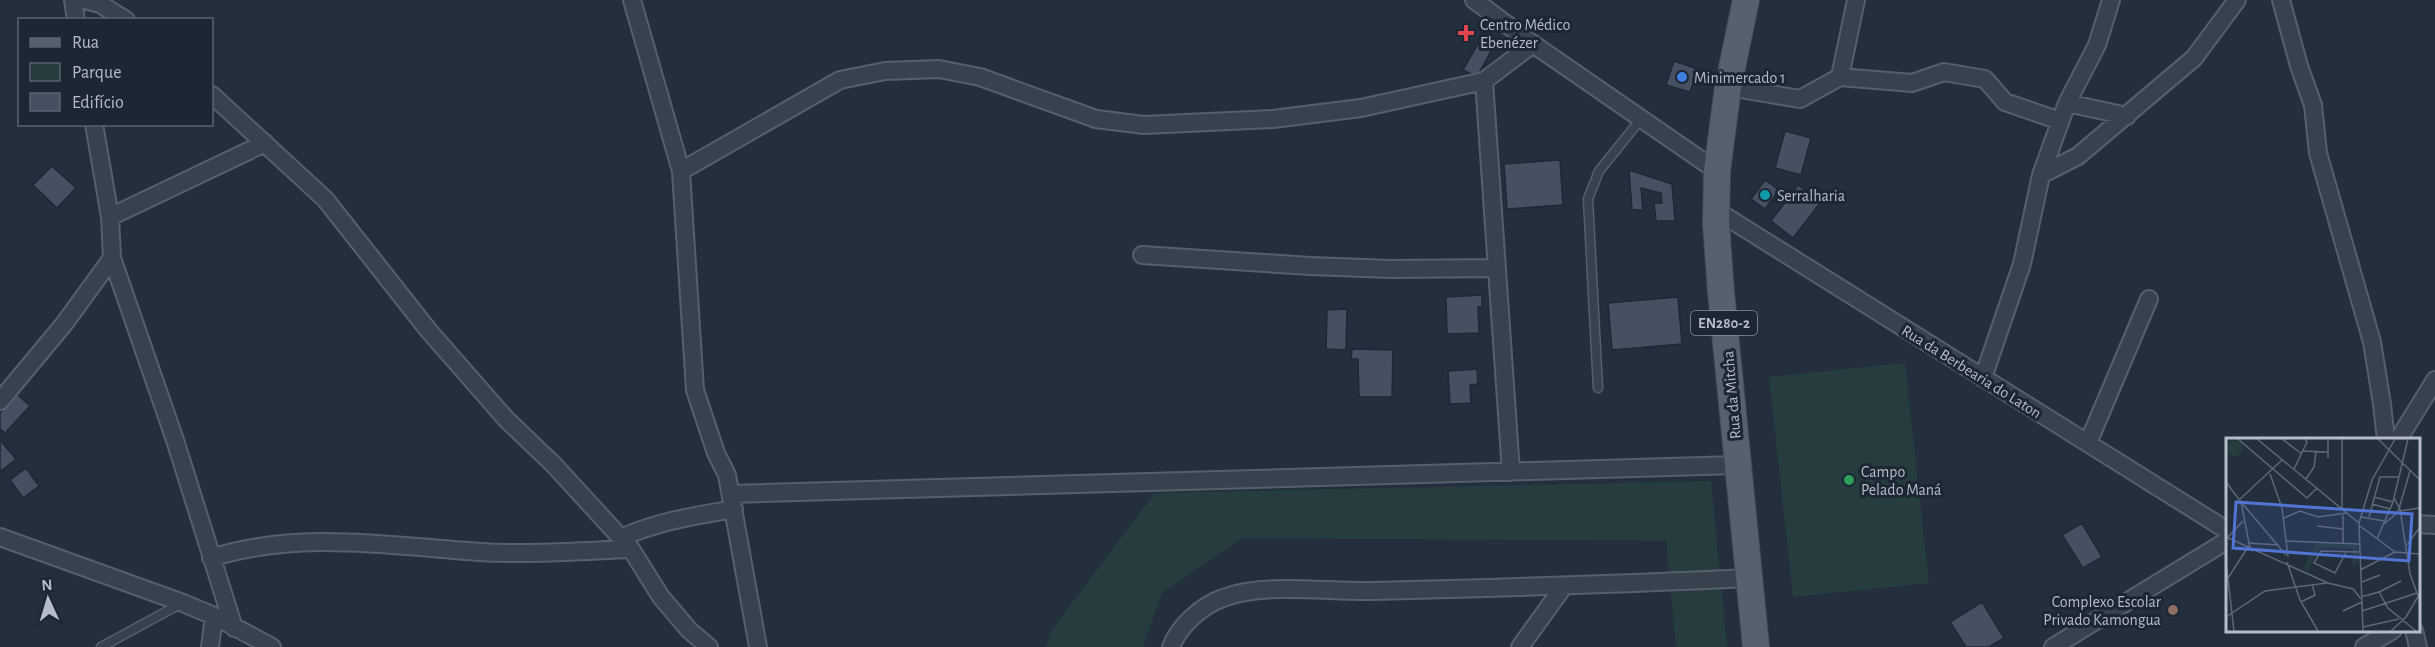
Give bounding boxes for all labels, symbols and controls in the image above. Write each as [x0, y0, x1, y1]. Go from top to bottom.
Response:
place label: Centro Médico Ebenézer [1480, 17, 1570, 51]
legend [18, 18, 213, 126]
marker: Centro Médico Ebenézer [1457, 24, 1475, 42]
text: Rua [72, 34, 99, 52]
text: Parque [72, 64, 121, 82]
marker: Minimercado 1 [1675, 70, 1689, 84]
place label: Minimercado 1 [1694, 70, 1786, 86]
text: Edifício [72, 94, 124, 112]
marker: Serralharia [1758, 188, 1772, 202]
place label: Serralharia [1777, 188, 1845, 204]
road number: EN280-2 [1691, 311, 1757, 335]
street label: Rua da Berbearia do Laton [1899, 322, 2044, 421]
street label: Rua da Mitcha [1720, 350, 1744, 440]
inset map [2226, 438, 2420, 632]
place label: Campo Pelado Maná [1861, 464, 1941, 498]
marker: Campo Pelado Maná [1842, 473, 1856, 487]
north arrow [18, 569, 78, 629]
text: N [41, 577, 53, 593]
place label: Complexo Escolar Privado Kamongua [2043, 594, 2162, 628]
marker: Complexo Escolar Privado Kamongua [2166, 603, 2180, 617]

